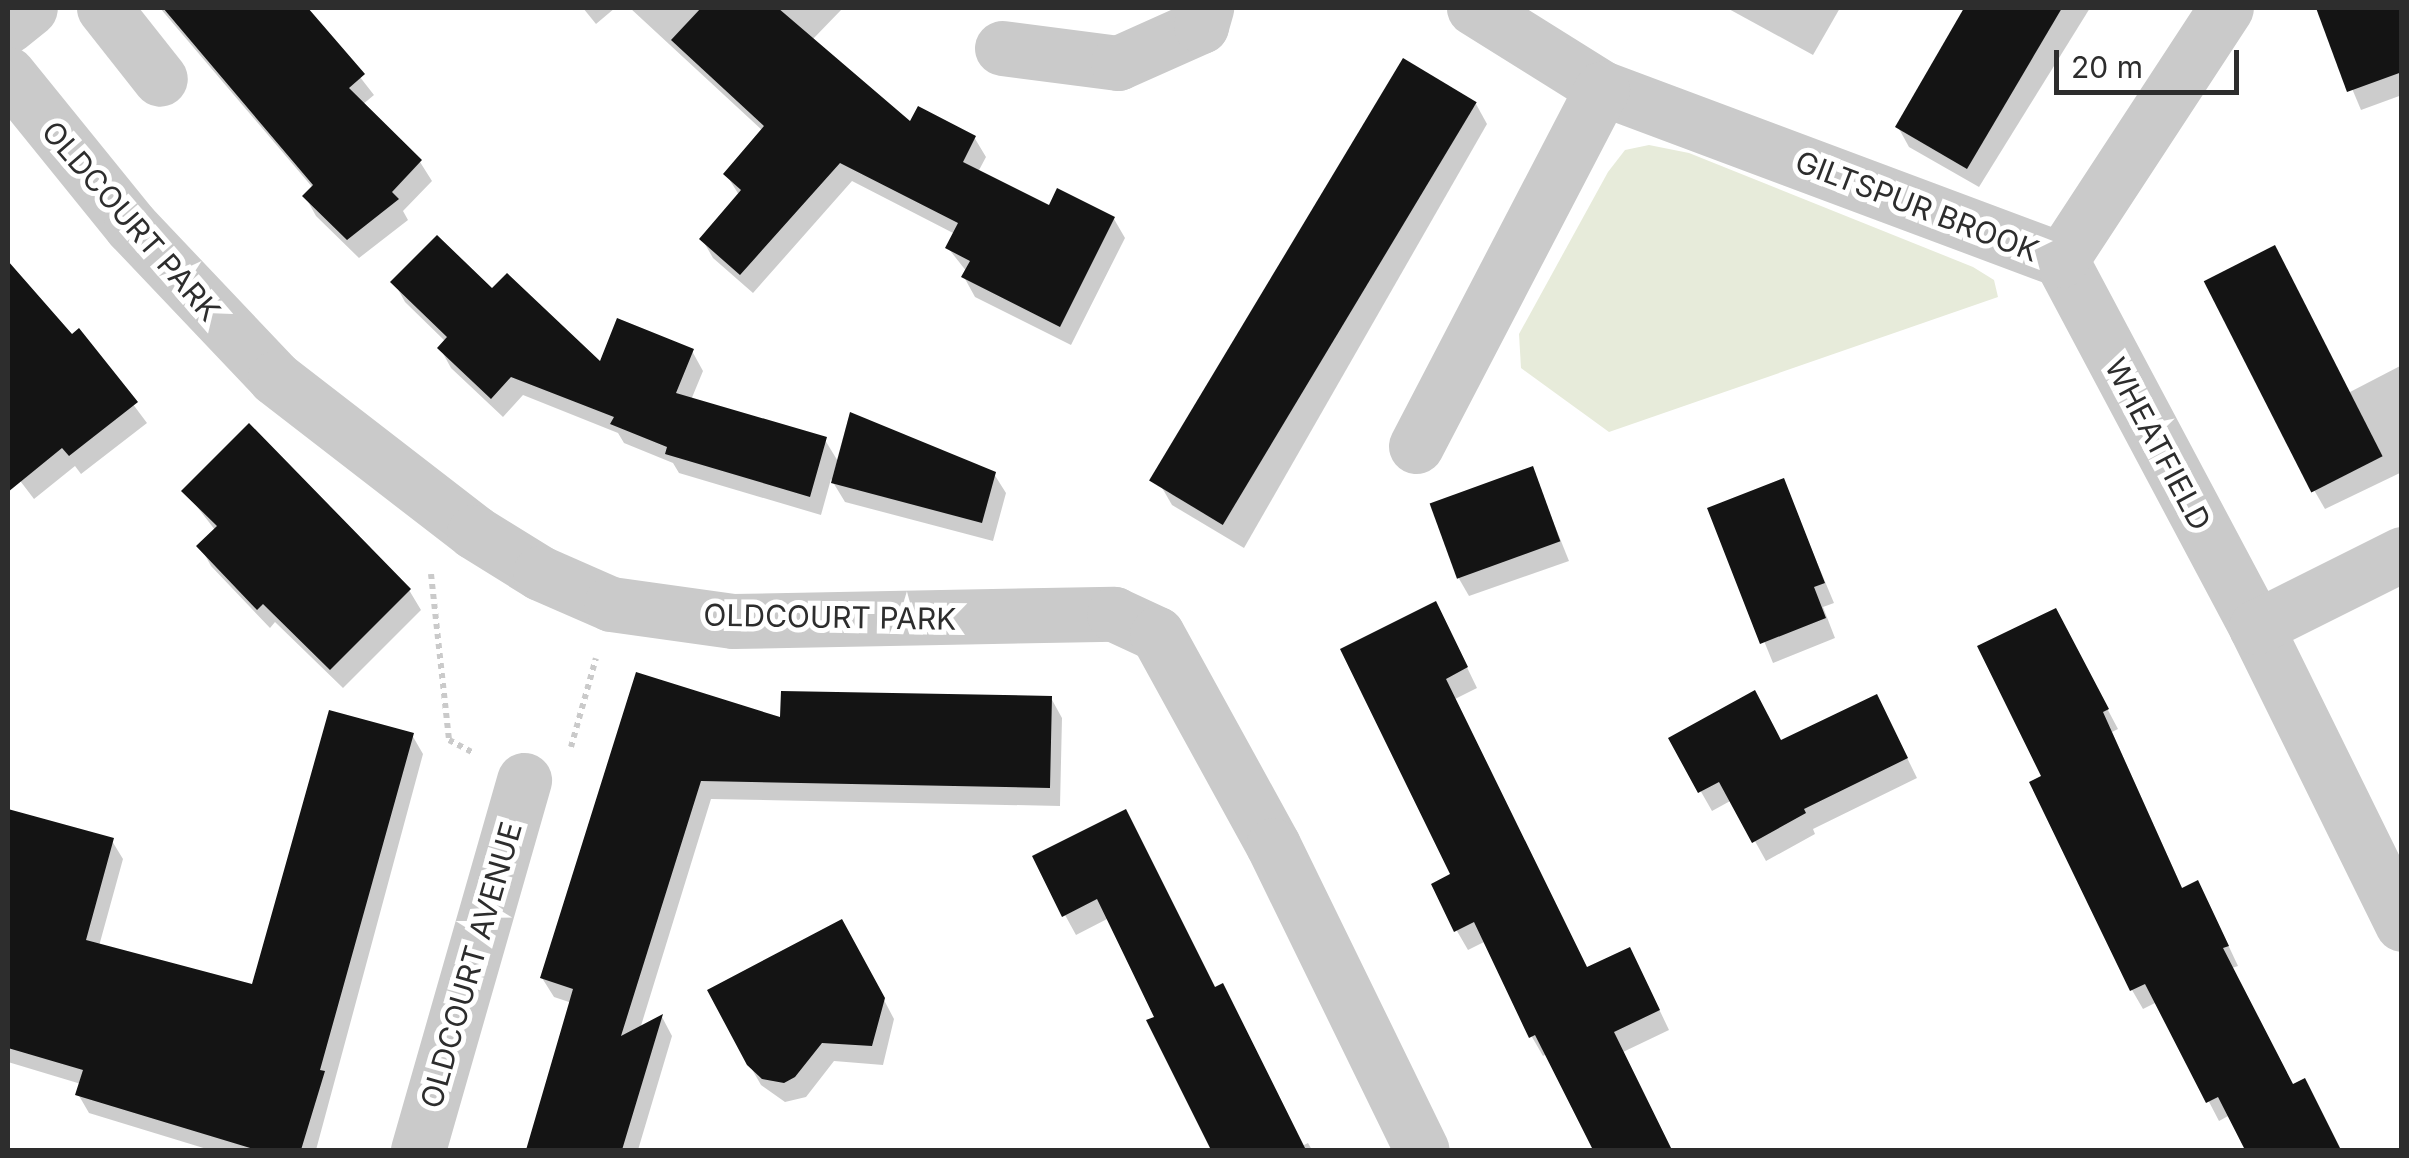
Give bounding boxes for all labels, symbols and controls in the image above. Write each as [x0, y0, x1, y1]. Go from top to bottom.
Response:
scale bar [2059, 30, 2244, 92]
text: 20 m [2071, 49, 2143, 85]
street label: OLDCOURT PARK [34, 114, 228, 328]
street label: GILTSPUR BROOK [1790, 143, 2044, 269]
street label: WHEATFIELD [2098, 352, 2218, 536]
street label: OLDCOURT PARK [703, 597, 957, 637]
street label: OLDCOURT AVENUE [413, 818, 529, 1112]

